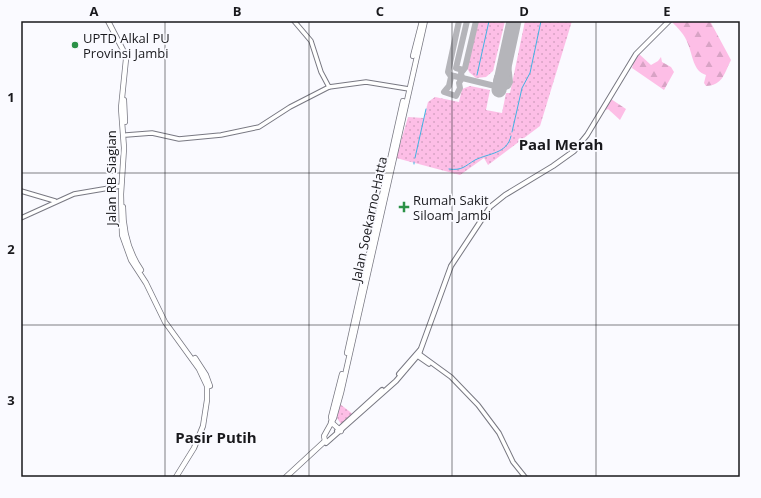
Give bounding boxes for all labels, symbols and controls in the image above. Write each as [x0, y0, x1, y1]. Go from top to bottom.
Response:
text: A [90, 2, 99, 20]
text: B [233, 2, 242, 20]
text: C [376, 2, 384, 20]
text: D [519, 2, 529, 20]
text: E [663, 2, 671, 20]
place label: UPTD Alkal PU Provinsi Jambi [83, 29, 170, 62]
marker: UPTD Alkal PU Provinsi Jambi [70, 40, 80, 50]
text: 1 [7, 88, 15, 106]
street label: Jalan RB Siagian [102, 130, 120, 228]
district label: Paal Merah [519, 134, 603, 154]
street label: Jalan Soekarno-Hatta [347, 155, 391, 285]
place label: Rumah Sakit Siloam Jambi [413, 191, 491, 224]
marker: Rumah Sakit Siloam Jambi [398, 201, 410, 213]
text: 2 [7, 240, 15, 258]
text: 3 [7, 391, 15, 409]
district label: Pasir Putih [175, 427, 257, 447]

